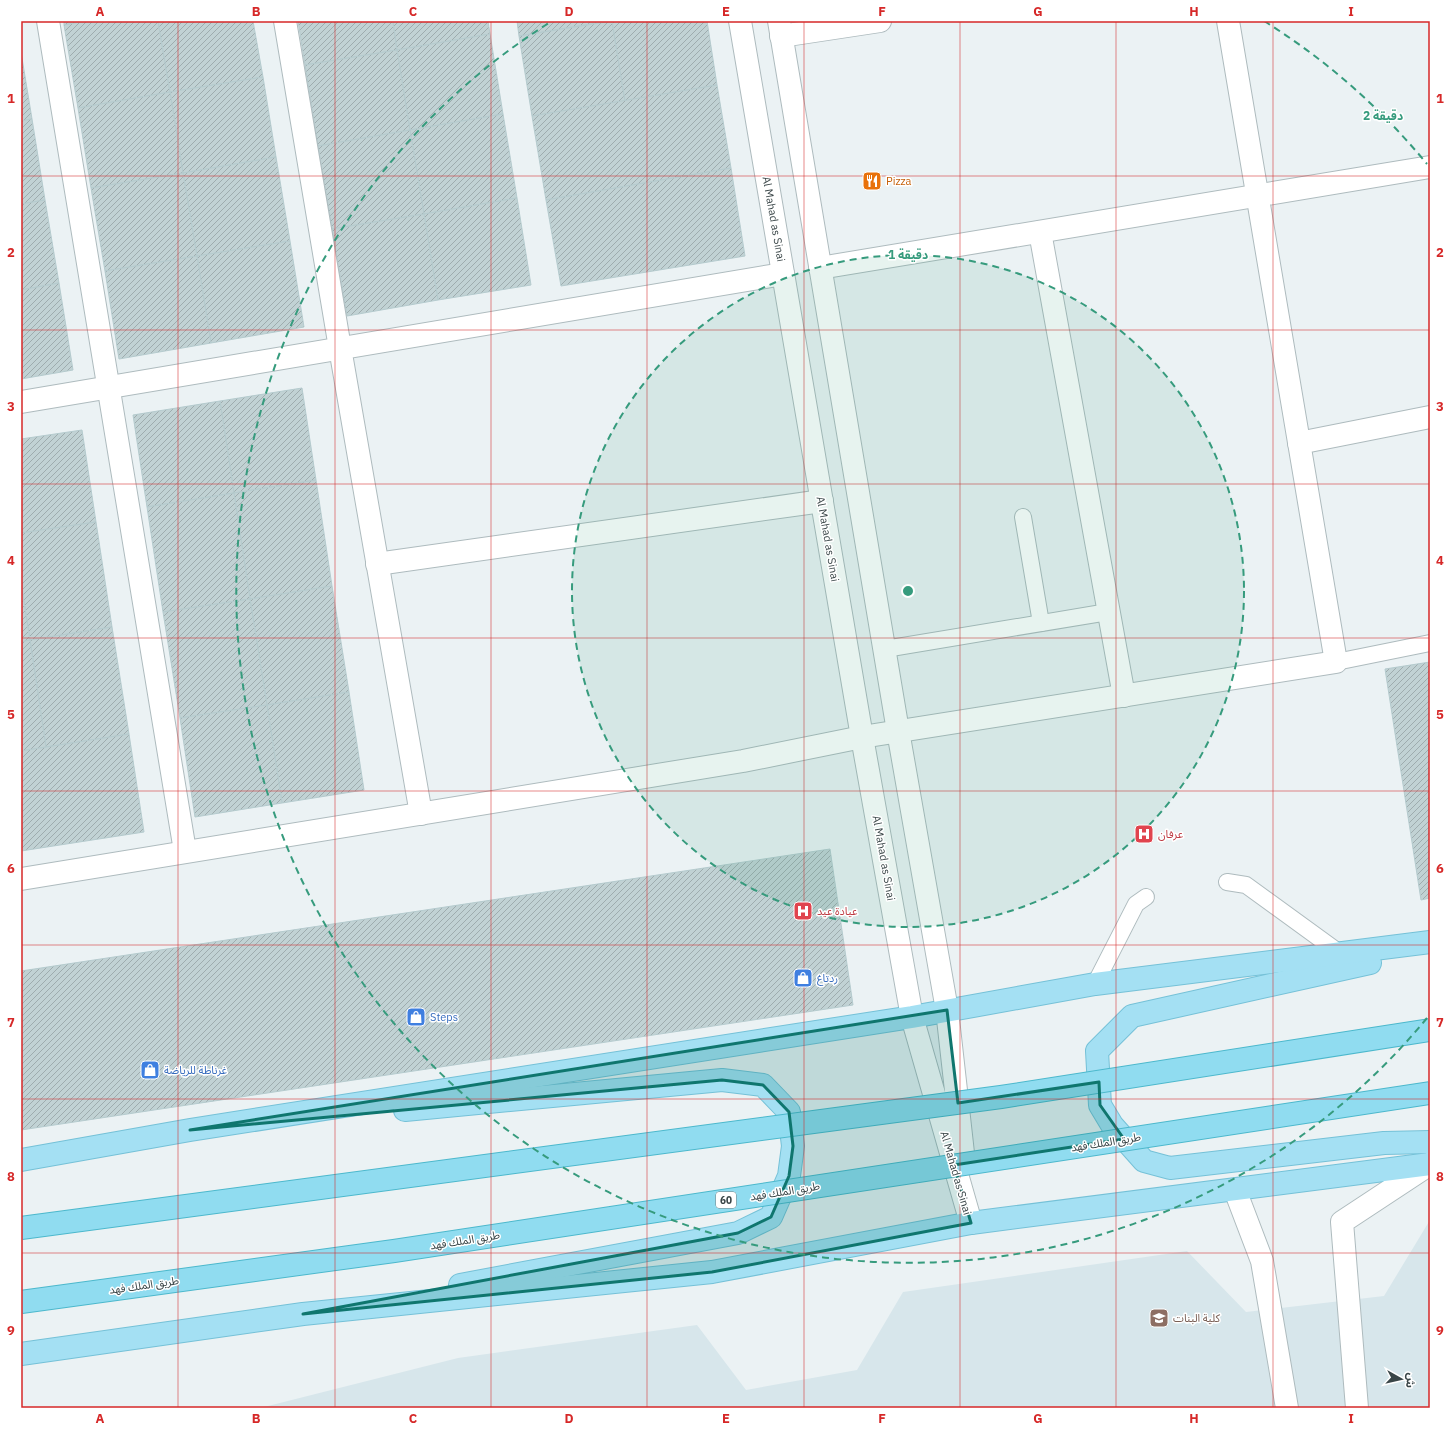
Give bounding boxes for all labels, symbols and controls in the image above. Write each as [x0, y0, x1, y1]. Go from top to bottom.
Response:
text: A [96, 3, 105, 20]
text: B [252, 3, 261, 20]
text: C [409, 3, 418, 20]
text: D [564, 3, 574, 20]
text: E [722, 3, 730, 20]
text: F [878, 3, 886, 20]
text: G [1033, 3, 1043, 20]
text: H [1189, 3, 1199, 20]
text: I [1348, 3, 1354, 20]
text: 1 [7, 90, 15, 107]
text: 1 [1436, 90, 1444, 107]
text: 2 دقيقة [1363, 108, 1403, 123]
restaurant icon: Pizza [861, 170, 883, 192]
place label: Pizza [886, 174, 912, 188]
street label: Al Mahad as Sinai [760, 175, 788, 263]
text: 2 [7, 244, 15, 261]
text: 2 [1436, 244, 1444, 261]
text: 1 دقيقة [888, 247, 928, 262]
text: 3 [7, 398, 15, 415]
text: 3 [1436, 398, 1444, 415]
street label: Al Mahad as Sinai [814, 495, 842, 583]
text: 4 [7, 552, 15, 569]
text: 4 [1436, 552, 1444, 569]
centre of rings [901, 584, 915, 598]
text: 5 [7, 706, 15, 723]
text: 5 [1436, 706, 1444, 723]
street label: Al Mahad as Sinai [870, 814, 898, 902]
hospital icon: عرفان [1133, 823, 1155, 845]
place label: عرفان [1158, 827, 1184, 841]
text: 6 [7, 860, 15, 877]
text: 6 [1436, 860, 1444, 877]
hospital icon: عيادة عيد [792, 900, 814, 922]
place label: عيادة عيد [817, 904, 858, 918]
shop icon: ردتاغ [792, 967, 814, 989]
place label: ردتاغ [817, 971, 838, 986]
shop icon: Steps [405, 1006, 427, 1028]
place label: Steps [430, 1010, 458, 1024]
text: 7 [7, 1014, 15, 1031]
text: 7 [1436, 1014, 1444, 1031]
shop icon: غرناطة للرياضة [139, 1059, 161, 1081]
place label: غرناطة للرياضة [164, 1063, 228, 1077]
street label: Al Mahad as Sinai [937, 1130, 975, 1216]
street label: طريق الملك فهد [1070, 1130, 1142, 1154]
text: 8 [7, 1168, 15, 1185]
text: 8 [1436, 1168, 1444, 1185]
street label: طريق الملك فهد [749, 1179, 821, 1203]
road number: 60 [716, 1192, 736, 1208]
street label: طريق الملك فهد [429, 1228, 501, 1252]
street label: طريق الملك فهد [108, 1273, 180, 1297]
school or university icon: كلية البنات [1148, 1307, 1170, 1329]
place label: كلية البنات [1173, 1311, 1220, 1325]
text: 9 [7, 1322, 15, 1339]
text: 9 [1436, 1322, 1444, 1339]
north arrow [1381, 1359, 1421, 1399]
text: ش [1403, 1372, 1419, 1389]
text: A [96, 1410, 105, 1427]
text: B [252, 1410, 261, 1427]
text: C [409, 1410, 418, 1427]
text: D [564, 1410, 574, 1427]
text: E [722, 1410, 730, 1427]
text: F [878, 1410, 886, 1427]
text: G [1033, 1410, 1043, 1427]
text: H [1189, 1410, 1199, 1427]
text: I [1348, 1410, 1354, 1427]

